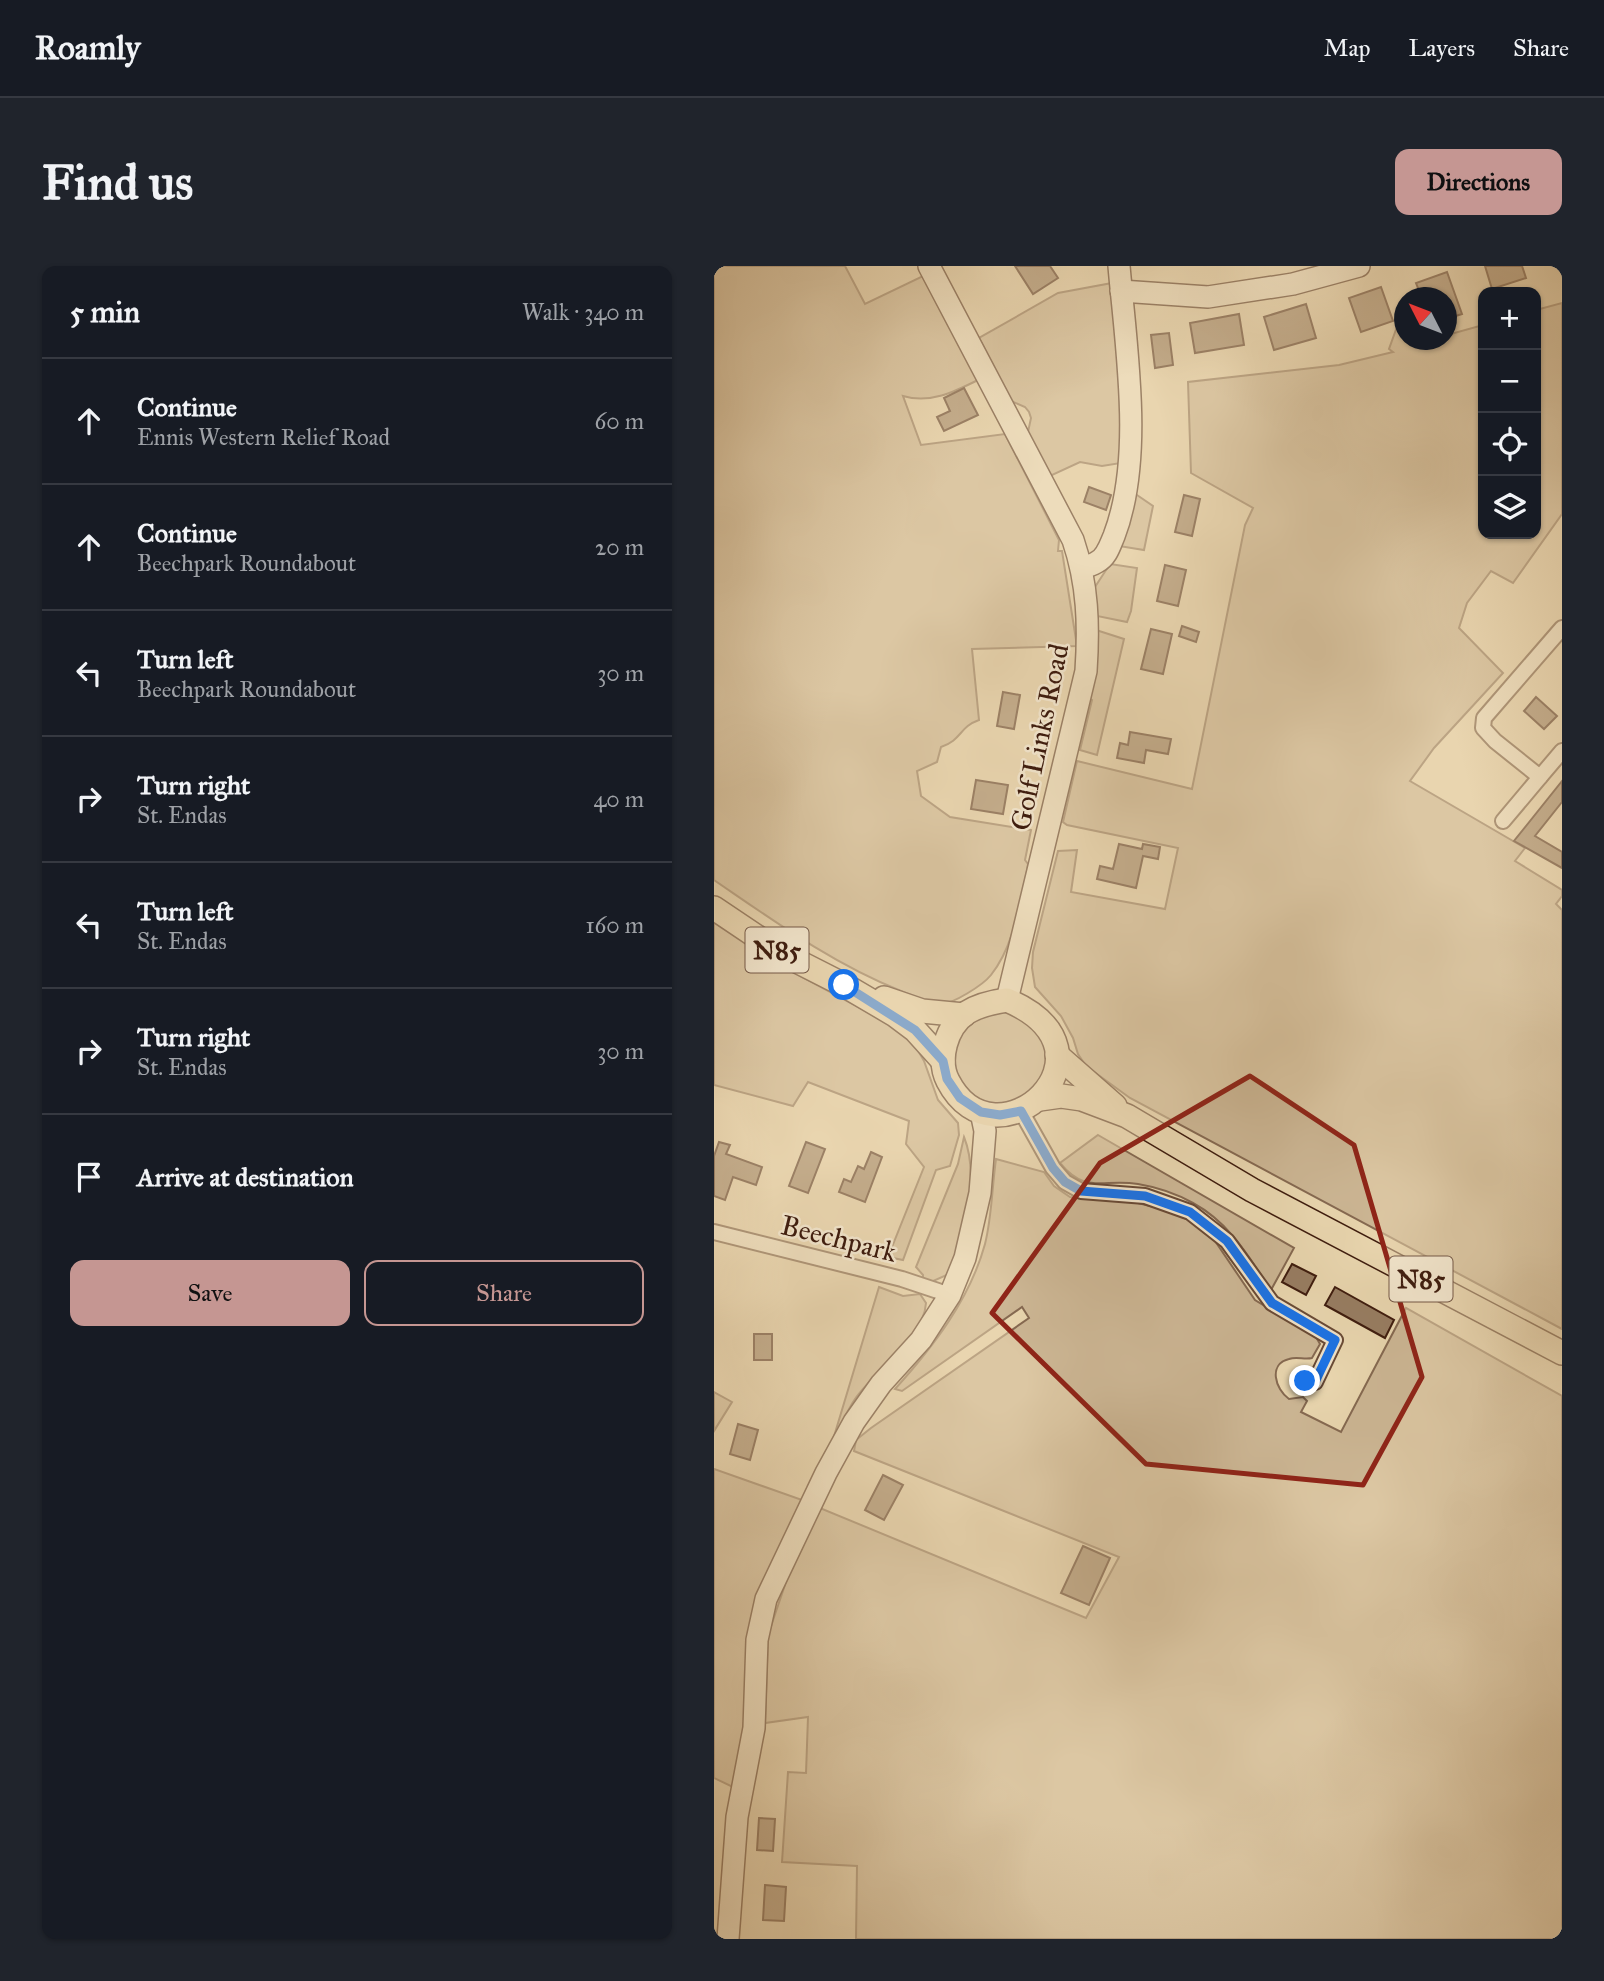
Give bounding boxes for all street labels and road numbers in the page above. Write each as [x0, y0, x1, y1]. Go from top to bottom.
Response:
street label: Golf Links Road [1003, 640, 1076, 834]
road number: N85 [746, 928, 808, 972]
street label: Beechpark [777, 1207, 901, 1270]
road number: N85 [1390, 1256, 1452, 1302]

